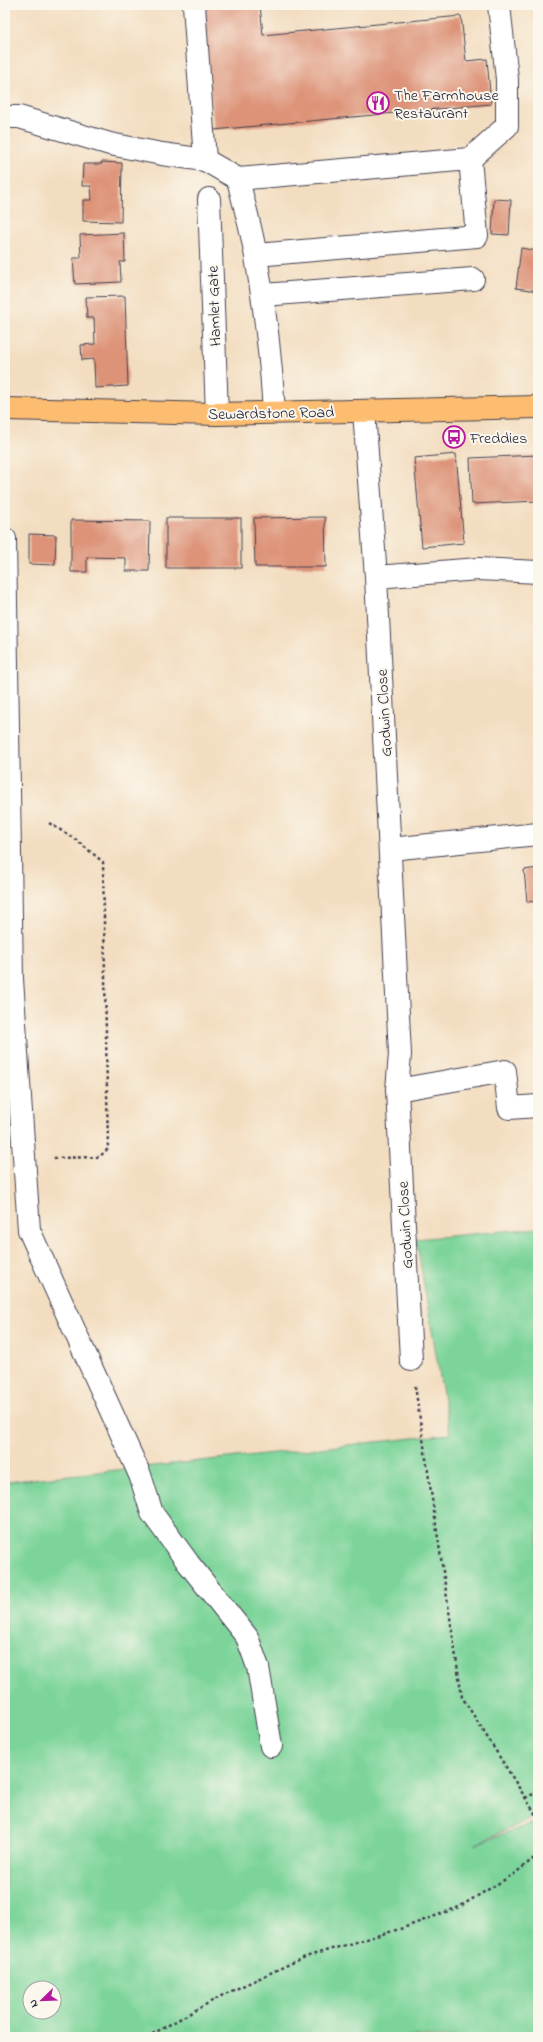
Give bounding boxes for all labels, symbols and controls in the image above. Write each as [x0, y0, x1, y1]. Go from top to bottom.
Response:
place label: The Farmhouse Restaurant [394, 84, 499, 126]
restaurant icon: The Farmhouse Restaurant [365, 90, 391, 116]
street label: Hamlet Gate [202, 264, 228, 347]
street label: Sewardstone Road [208, 401, 334, 427]
bus stop icon: Freddies [441, 424, 467, 450]
place label: Freddies [469, 427, 527, 451]
street label: Godwin Close [371, 668, 399, 757]
street label: Godwin Close [392, 1180, 420, 1269]
north arrow [22, 1980, 62, 2020]
text: N [25, 1997, 43, 2010]

